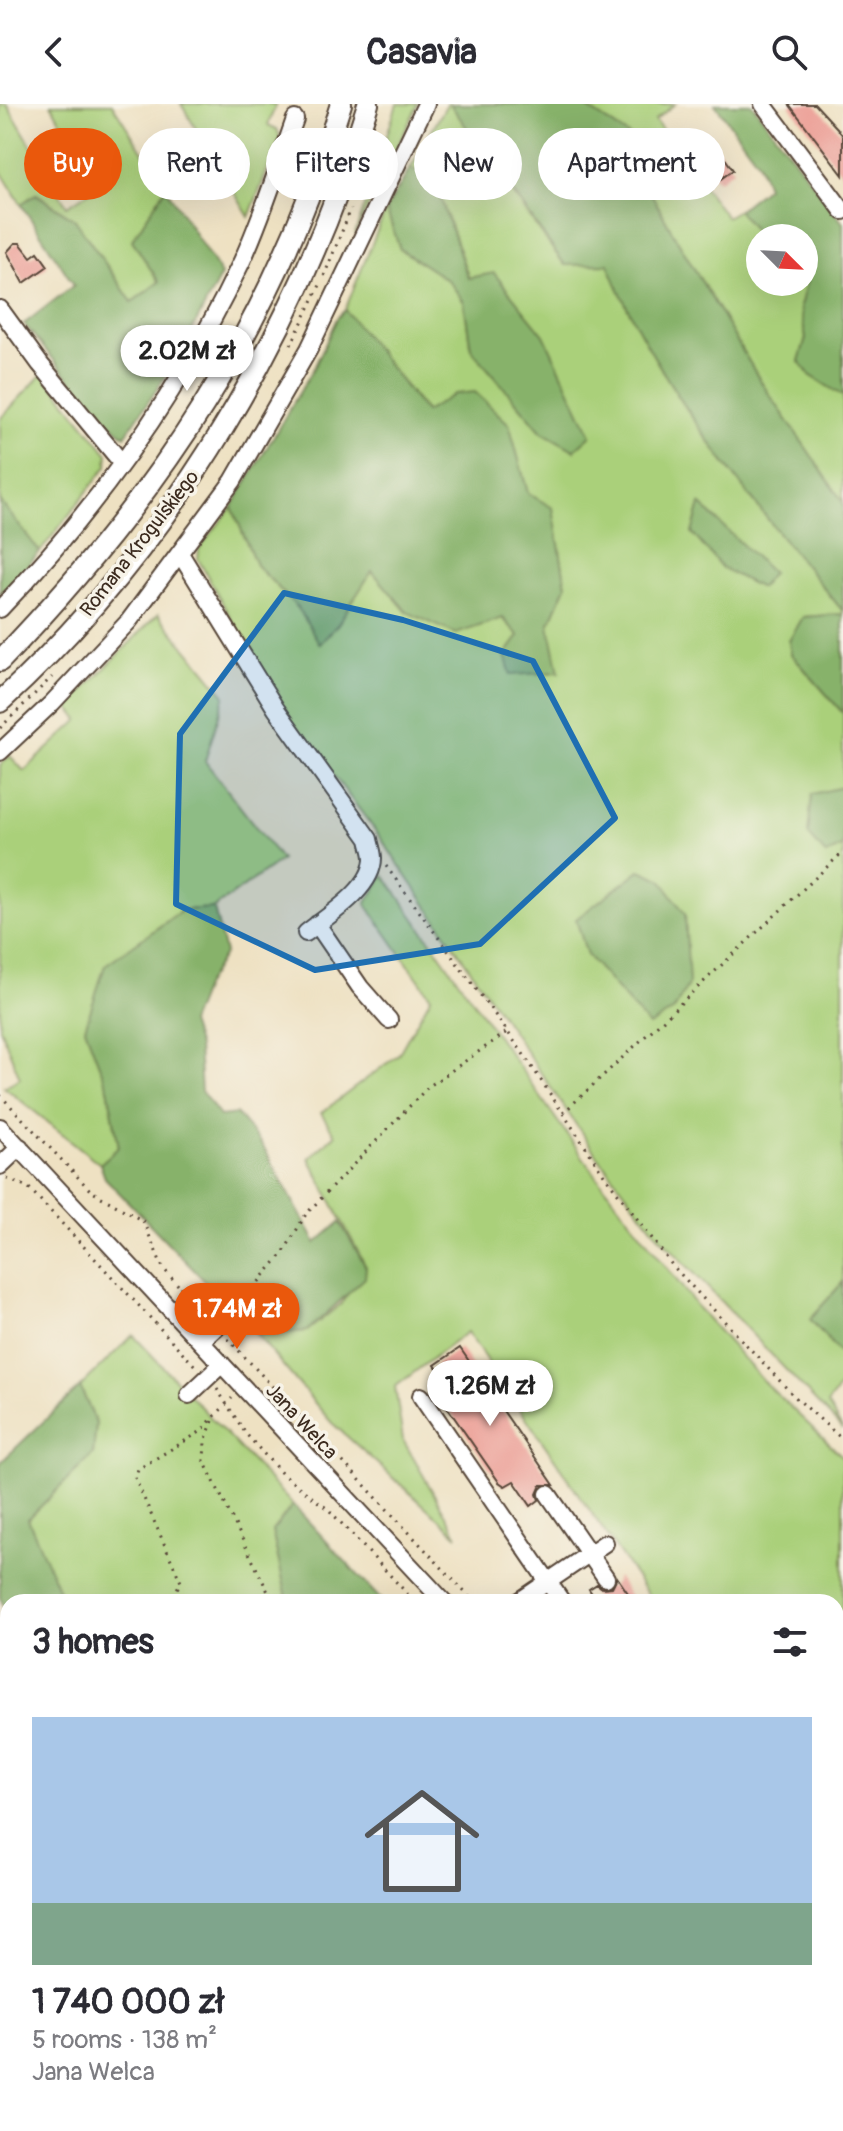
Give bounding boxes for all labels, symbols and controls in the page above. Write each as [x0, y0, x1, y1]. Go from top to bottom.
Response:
icon: back [32, 30, 76, 74]
text: Casavia [366, 30, 477, 75]
icon: search [767, 30, 811, 74]
chip: Buy [24, 128, 122, 200]
chip: Rent [138, 128, 250, 200]
chip: Filters [266, 128, 398, 200]
chip: New [414, 128, 522, 200]
chip: Apartment [538, 128, 725, 200]
north arrow [746, 224, 818, 296]
map controls [746, 224, 818, 296]
pin: 2.02M zł [104, 325, 270, 393]
text: 2.02M zł [139, 335, 235, 367]
street label: Romana Krogulskiego [74, 465, 205, 622]
pin: 1.74M zł [154, 1283, 320, 1351]
text: 1.74M zł [192, 1293, 282, 1325]
pin: 1.26M zł [407, 1360, 573, 1428]
text: 1.26M zł [445, 1370, 535, 1402]
street label: Jana Welca [260, 1378, 343, 1464]
icon: filters [768, 1620, 812, 1664]
text: 3 homes [32, 1621, 154, 1664]
icon: home [350, 1769, 494, 1913]
text: 1 740 000 zł [32, 1981, 224, 2024]
text: 5 rooms · 138 m² [32, 2024, 217, 2056]
text: Jana Welca [32, 2056, 155, 2088]

